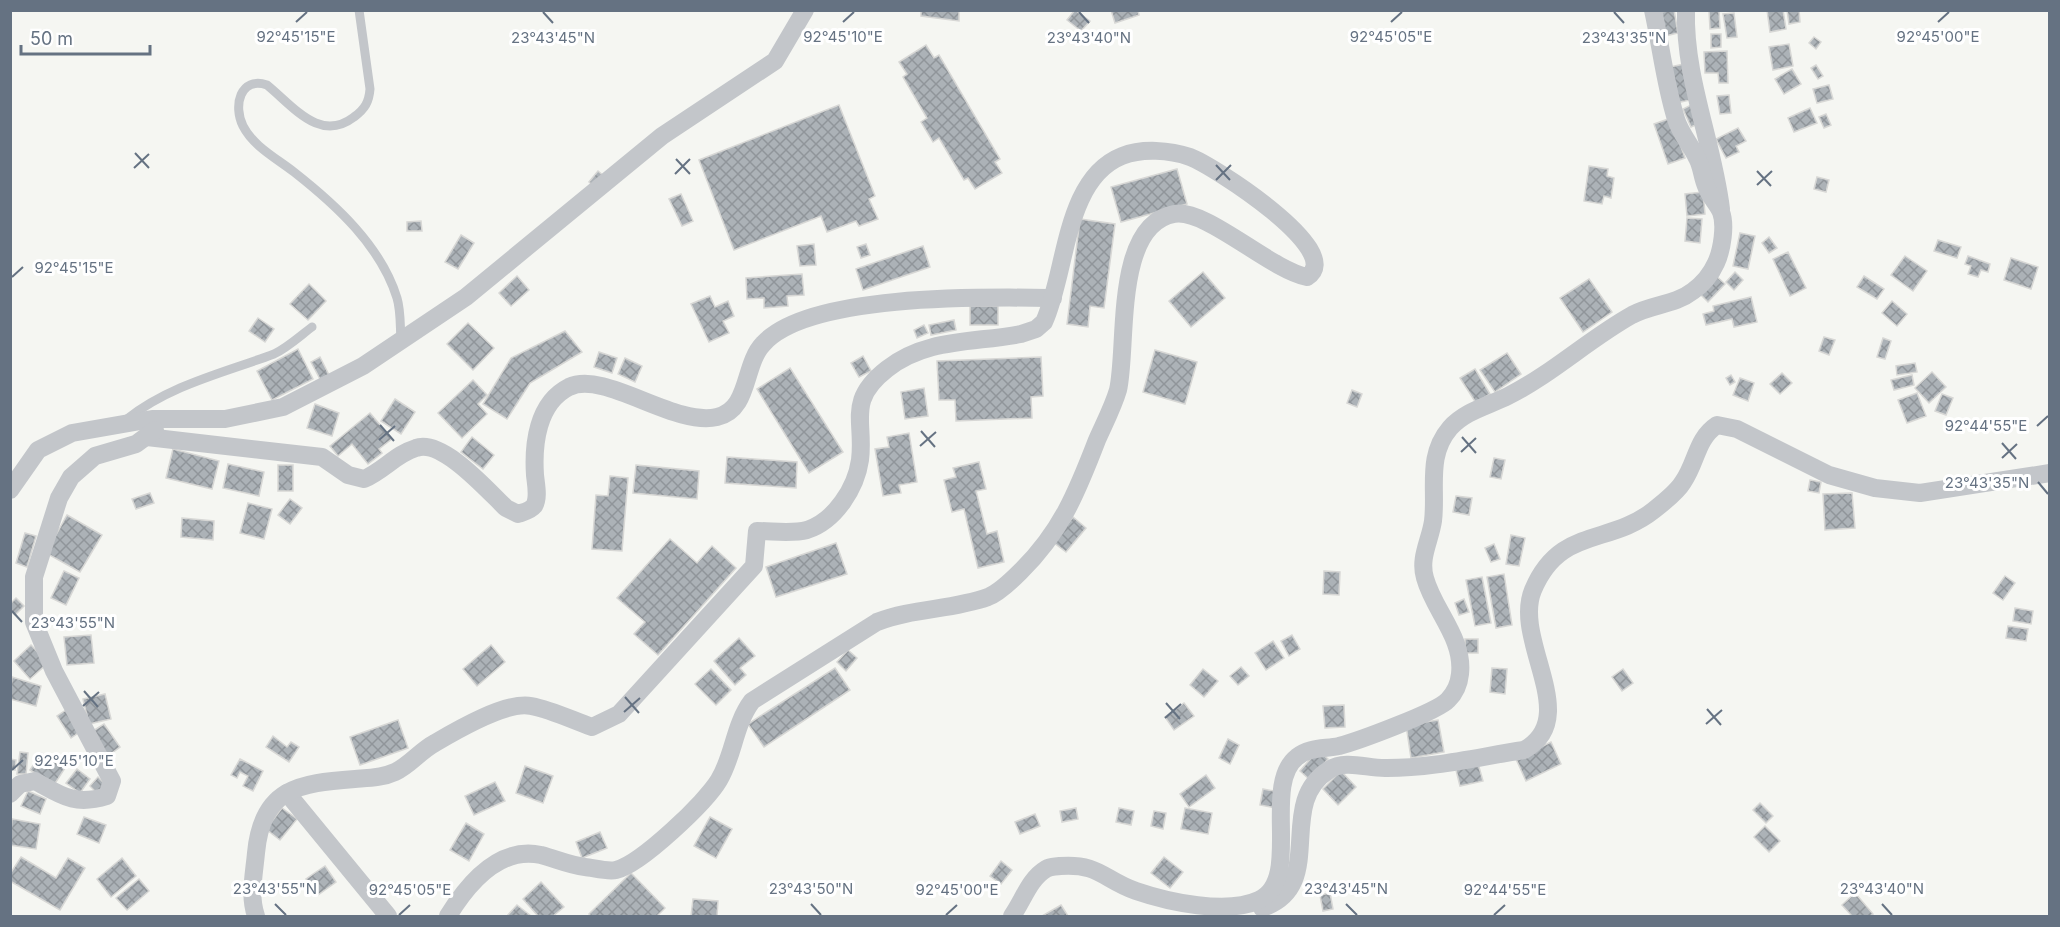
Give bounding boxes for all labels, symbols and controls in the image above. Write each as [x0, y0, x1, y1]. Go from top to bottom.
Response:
scale bar [21, 18, 150, 56]
text: 92°45'15"E [256, 27, 336, 46]
text: 92°45'10"E [803, 27, 883, 46]
text: 92°45'05"E [1350, 27, 1432, 46]
text: 92°45'00"E [1897, 27, 1979, 46]
text: 50 m [30, 28, 73, 49]
text: 23°43'45"N [511, 28, 595, 47]
text: 23°43'40"N [1047, 28, 1131, 47]
text: 23°43'35"N [1582, 28, 1666, 47]
text: 92°45'15"E [34, 258, 114, 277]
text: 92°44'55"E [1945, 416, 2027, 435]
text: 23°43'35"N [1945, 473, 2029, 492]
text: 23°43'55"N [31, 613, 115, 632]
text: 92°45'10"E [34, 751, 114, 770]
text: 23°43'55"N [233, 879, 317, 898]
text: 23°43'50"N [769, 879, 853, 898]
text: 23°43'45"N [1304, 879, 1388, 898]
text: 23°43'40"N [1840, 879, 1924, 898]
text: 92°45'05"E [369, 880, 451, 899]
text: 92°45'00"E [916, 880, 998, 899]
text: 92°44'55"E [1464, 880, 1546, 899]

